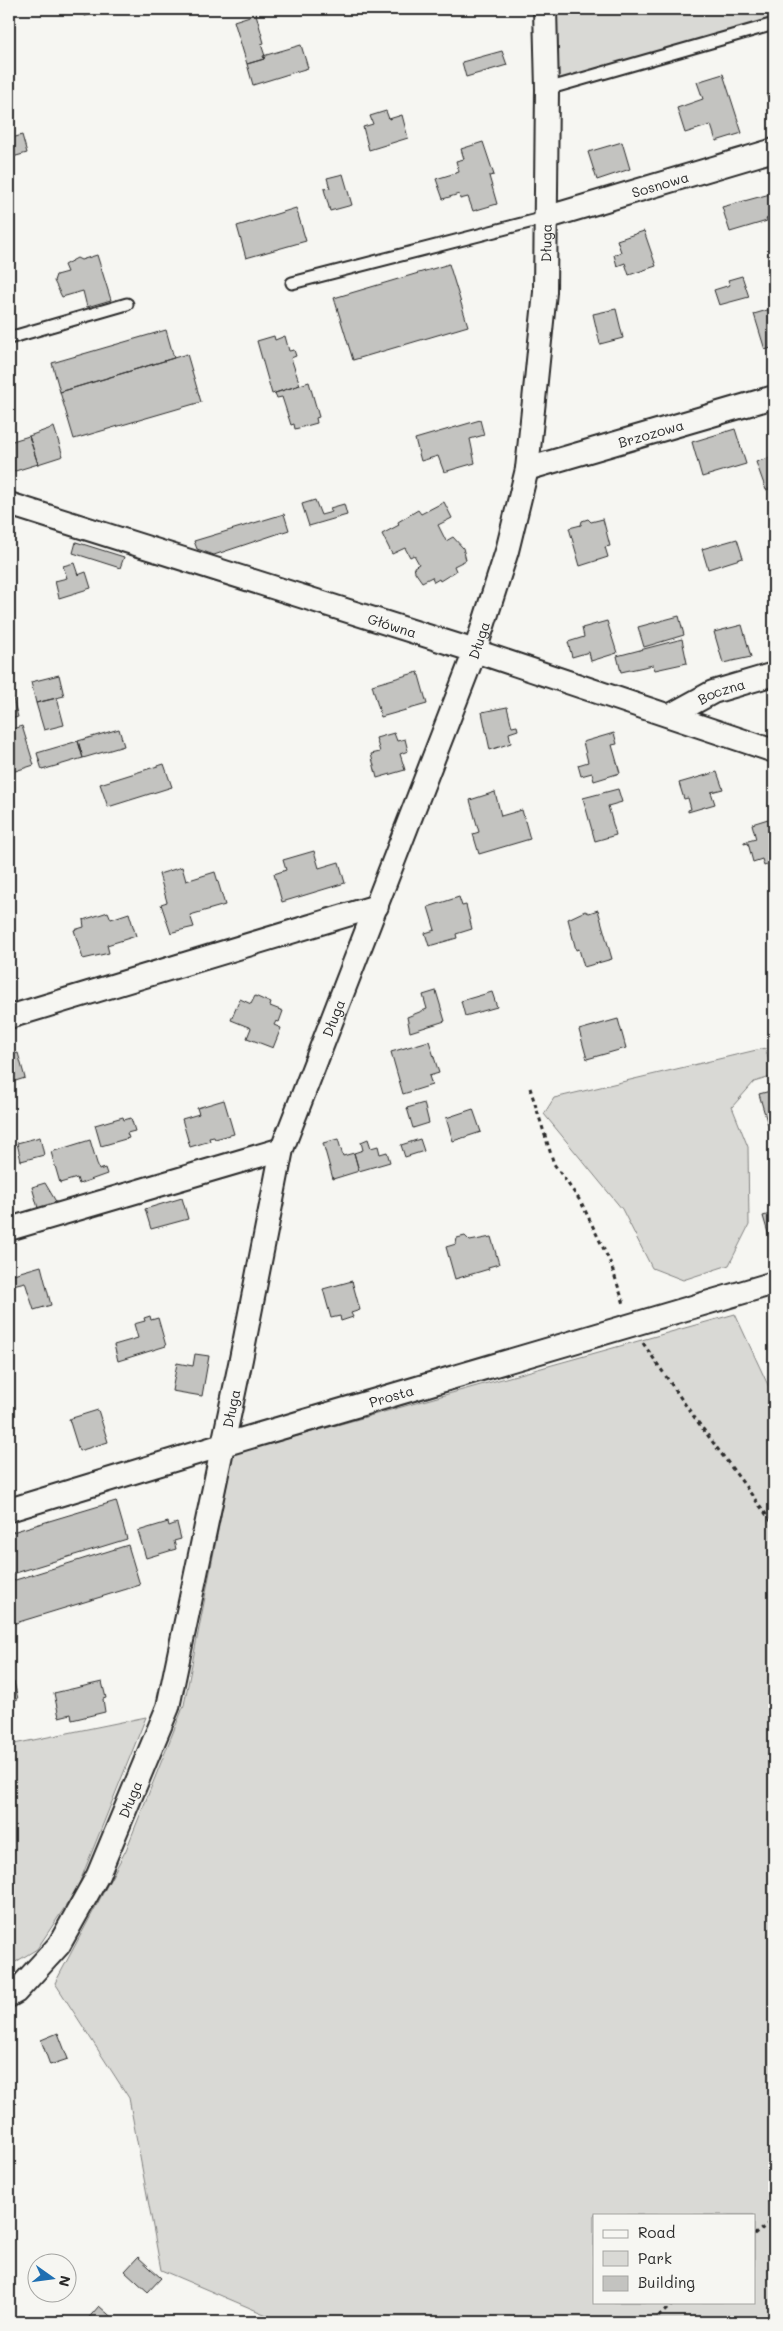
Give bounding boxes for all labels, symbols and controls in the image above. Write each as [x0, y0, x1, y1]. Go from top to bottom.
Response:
street label: Sosnowa [629, 166, 691, 201]
street label: Długa [536, 223, 555, 262]
street label: Brzozowa [616, 414, 686, 451]
street label: Główna [365, 608, 419, 642]
street label: Długa [463, 619, 493, 662]
street label: Boczna [694, 674, 747, 708]
street label: Długa [317, 997, 349, 1039]
street label: Prosta [367, 1380, 416, 1411]
street label: Długa [217, 1388, 244, 1429]
street label: Długa [113, 1778, 146, 1821]
legend [593, 2214, 756, 2304]
text: Road [638, 2222, 675, 2242]
text: Park [638, 2248, 672, 2268]
north arrow [28, 2254, 78, 2304]
text: Building [638, 2272, 695, 2292]
text: N [55, 2274, 76, 2289]

